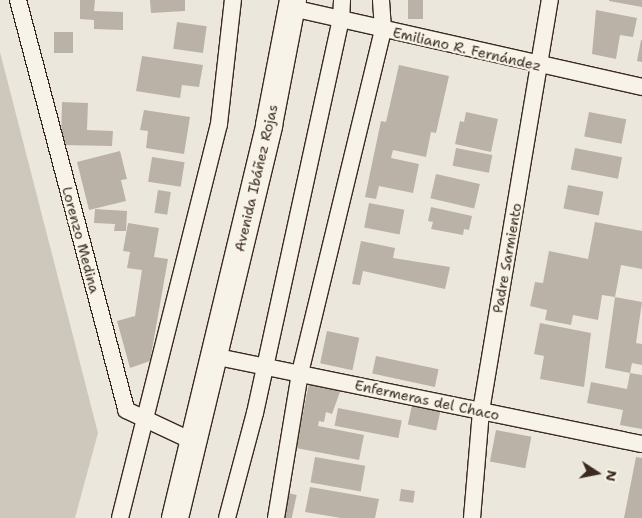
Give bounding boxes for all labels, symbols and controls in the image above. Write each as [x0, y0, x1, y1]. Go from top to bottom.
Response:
street label: Emiliano R. Fernández [391, 24, 543, 74]
street label: Avenida Ibáñez Rojas [231, 103, 281, 253]
street label: Lorenzo Medina [59, 185, 103, 295]
street label: Padre Sarmiento [489, 202, 525, 314]
street label: Enfermeras del Chaco [353, 376, 501, 424]
north arrow [572, 448, 622, 498]
text: N [602, 469, 622, 483]

